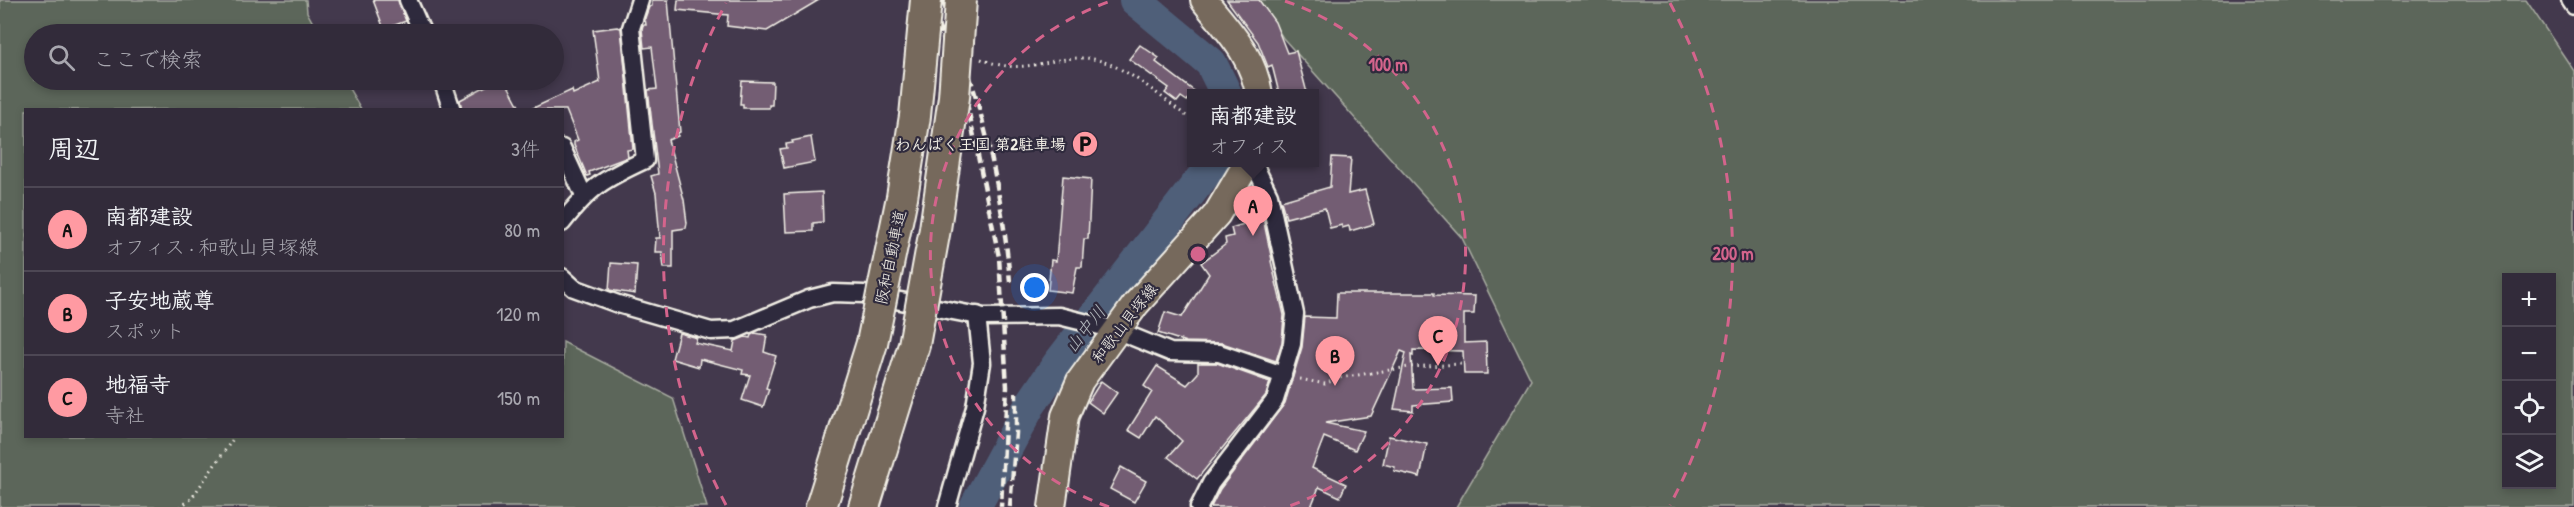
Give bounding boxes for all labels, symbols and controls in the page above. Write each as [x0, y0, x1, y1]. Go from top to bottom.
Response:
search box [24, 24, 564, 90]
icon: search [45, 41, 78, 74]
text: ここで検索 [93, 44, 203, 74]
text: 100 m [1368, 52, 1408, 77]
popup [1187, 89, 1319, 167]
text: 南都建設 [1209, 100, 1297, 130]
parking icon: わんぱく王国 第2駐車場 [1070, 129, 1100, 159]
text: 周辺 [48, 131, 100, 166]
text: オフィス [1209, 132, 1289, 159]
place label: わんぱく王国 第2駐車場 [895, 133, 1066, 155]
text: 3件 [511, 135, 540, 162]
pin: A [1234, 186, 1272, 236]
text: 南都建設 [105, 201, 193, 231]
street label: 阪和自動車道 [869, 208, 911, 306]
text: A [63, 216, 72, 243]
text: 80 m [504, 216, 540, 243]
text: オフィス · 和歌山貝塚線 [105, 233, 318, 260]
text: 200 m [1713, 241, 1753, 266]
centre of rings [1188, 244, 1208, 264]
your location [1020, 273, 1049, 302]
map controls [2502, 273, 2556, 489]
button: + [2502, 273, 2556, 327]
street label: 和歌山貝塚線 [1086, 278, 1162, 368]
text: 子安地蔵尊 [105, 285, 215, 315]
text: B [62, 300, 73, 327]
text: 120 m [496, 300, 540, 327]
water label: 山中川 [1059, 300, 1111, 358]
pin: C [1418, 316, 1458, 366]
text: スポット [105, 317, 185, 344]
button: − [2502, 327, 2556, 381]
pin: B [1316, 336, 1354, 386]
text: 地福寺 [105, 369, 171, 399]
button: locate [2502, 381, 2556, 435]
text: C [62, 384, 73, 411]
text: 150 m [497, 384, 540, 411]
text: 寺社 [105, 401, 145, 428]
button: layers [2502, 435, 2556, 489]

